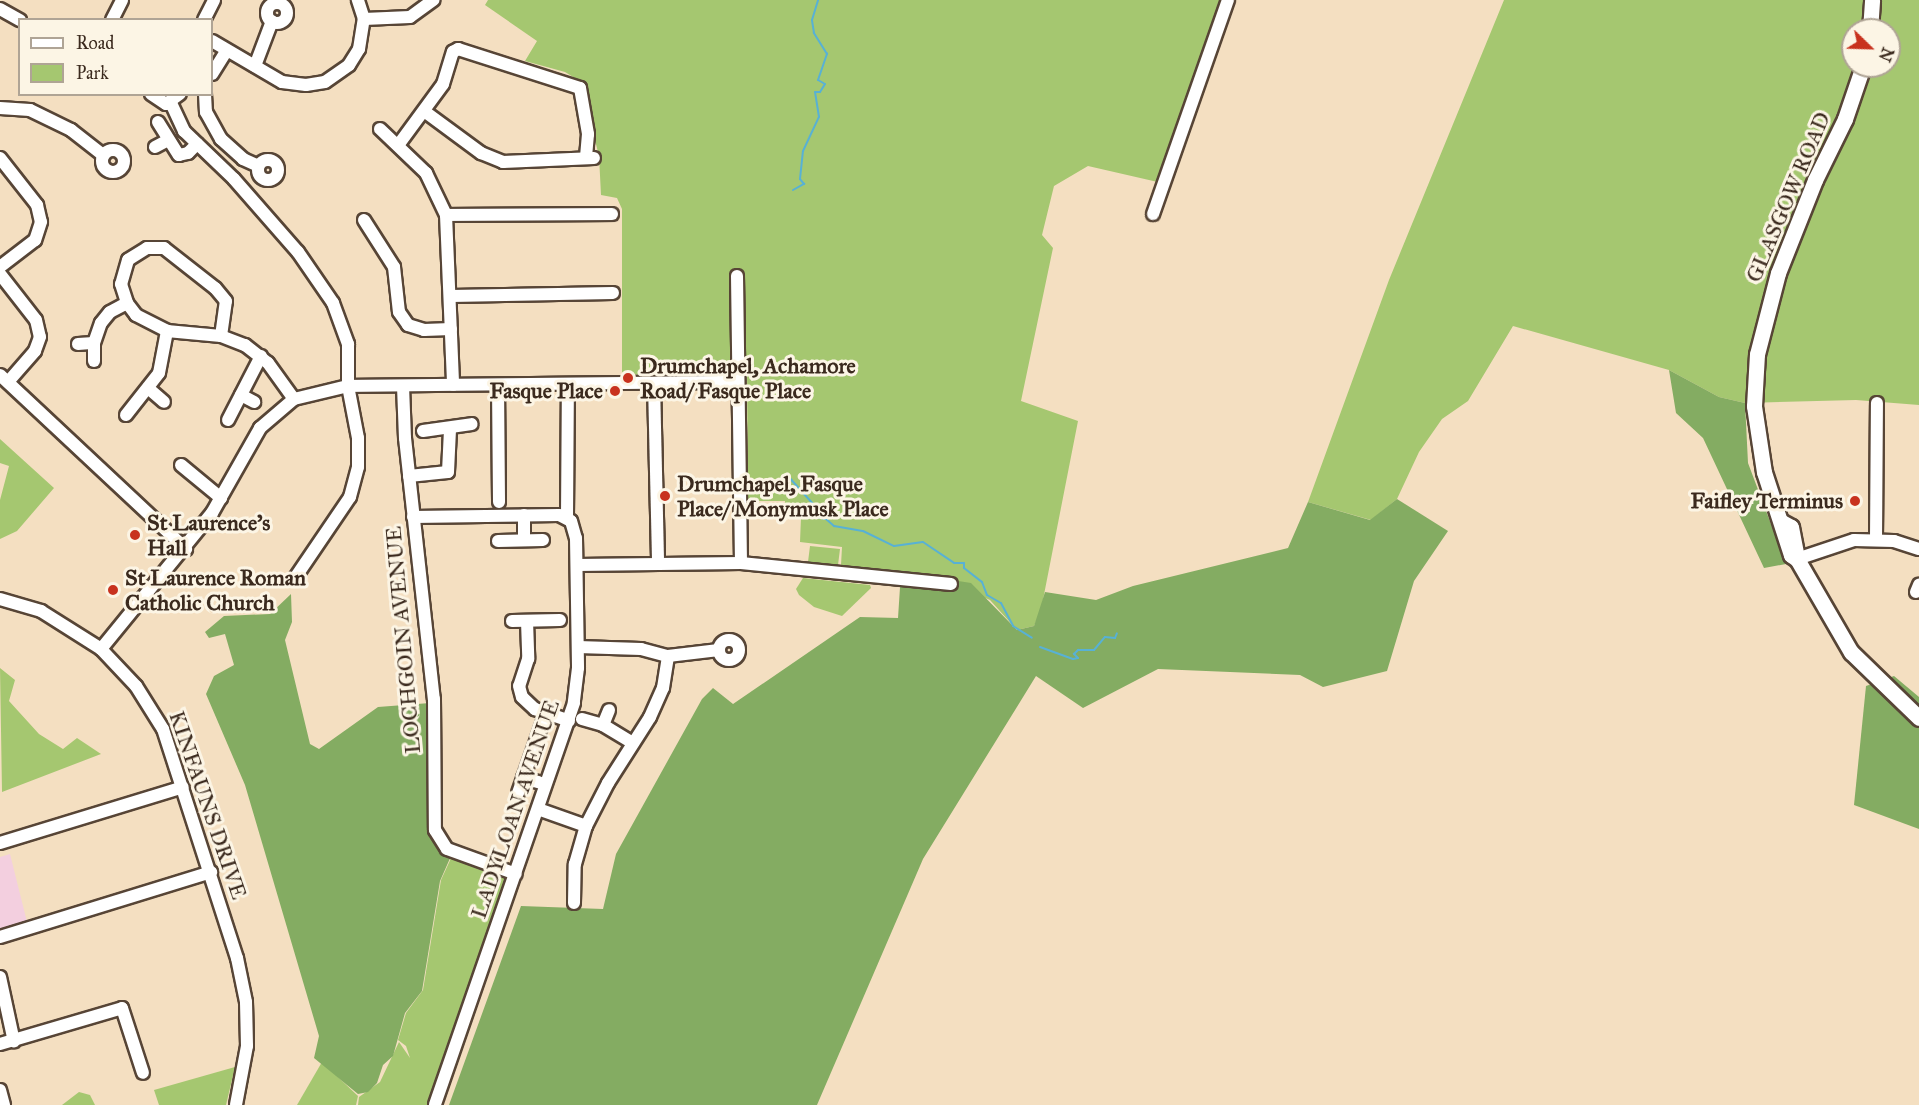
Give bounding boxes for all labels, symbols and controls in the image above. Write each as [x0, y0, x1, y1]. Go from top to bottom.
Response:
legend [18, 18, 213, 96]
north arrow [1841, 18, 1901, 78]
text: Road [76, 32, 114, 54]
text: N [1875, 44, 1898, 64]
text: Park [76, 62, 109, 84]
street label: GLASGOW ROAD [1740, 108, 1836, 286]
place label: Drumchapel, Achamore Road/ Fasque Place [640, 352, 856, 404]
marker: Drumchapel, Achamore Road/ Fasque Place [621, 371, 635, 385]
place label: Fasque Place [489, 378, 603, 404]
marker: Fasque Place [608, 384, 622, 398]
place label: Drumchapel, Fasque Place/ Monymusk Place [677, 470, 889, 522]
place label: Faifley Terminus [1691, 488, 1843, 514]
marker: Drumchapel, Fasque Place/ Monymusk Place [658, 489, 672, 503]
marker: Faifley Terminus [1848, 494, 1862, 508]
place label: St Laurence's Hall [147, 509, 270, 560]
street label: LOCHGOIN AVENUE [380, 525, 426, 755]
marker: St Laurence's Hall [128, 528, 142, 542]
place label: St Laurence Roman Catholic Church [125, 564, 306, 616]
marker: St Laurence Roman Catholic Church [106, 583, 120, 597]
street label: LADYLOAN AVENUE [465, 696, 565, 922]
street label: KINFAUNS DRIVE [163, 707, 253, 903]

